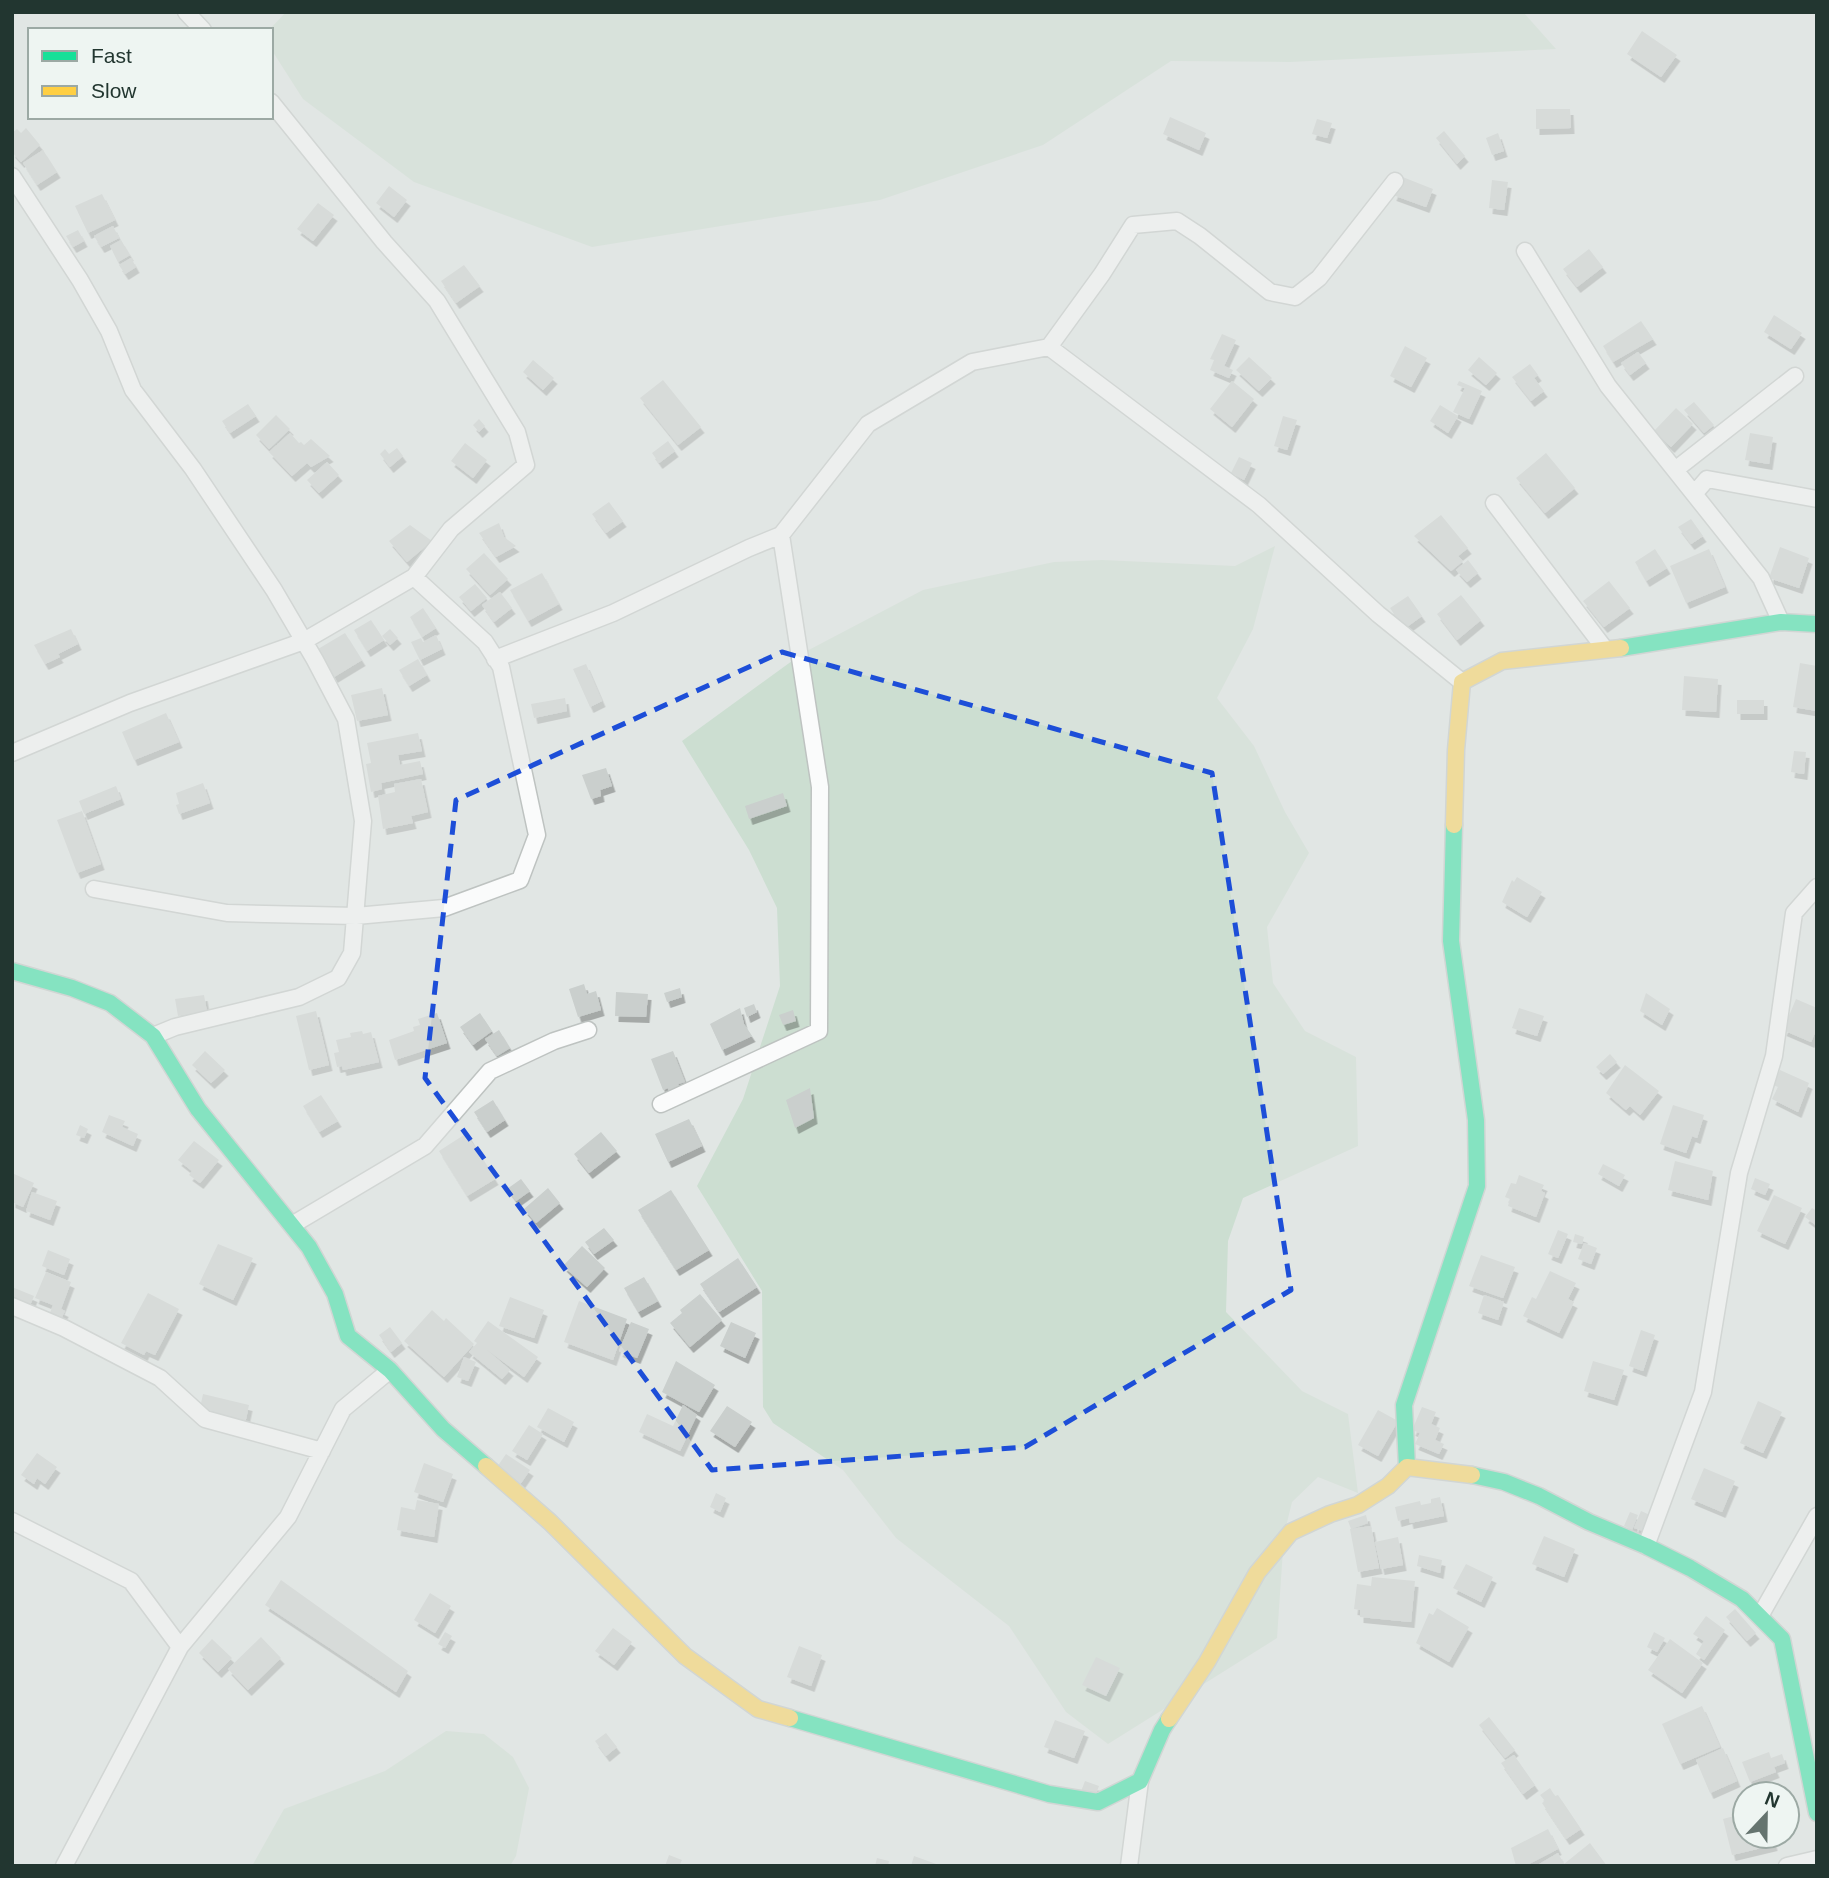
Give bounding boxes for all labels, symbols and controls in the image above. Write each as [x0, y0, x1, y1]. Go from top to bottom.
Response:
legend [28, 28, 273, 119]
text: Fast [91, 44, 132, 67]
text: Slow [91, 79, 137, 102]
north arrow [1731, 1780, 1801, 1850]
text: N [1762, 1787, 1782, 1812]

